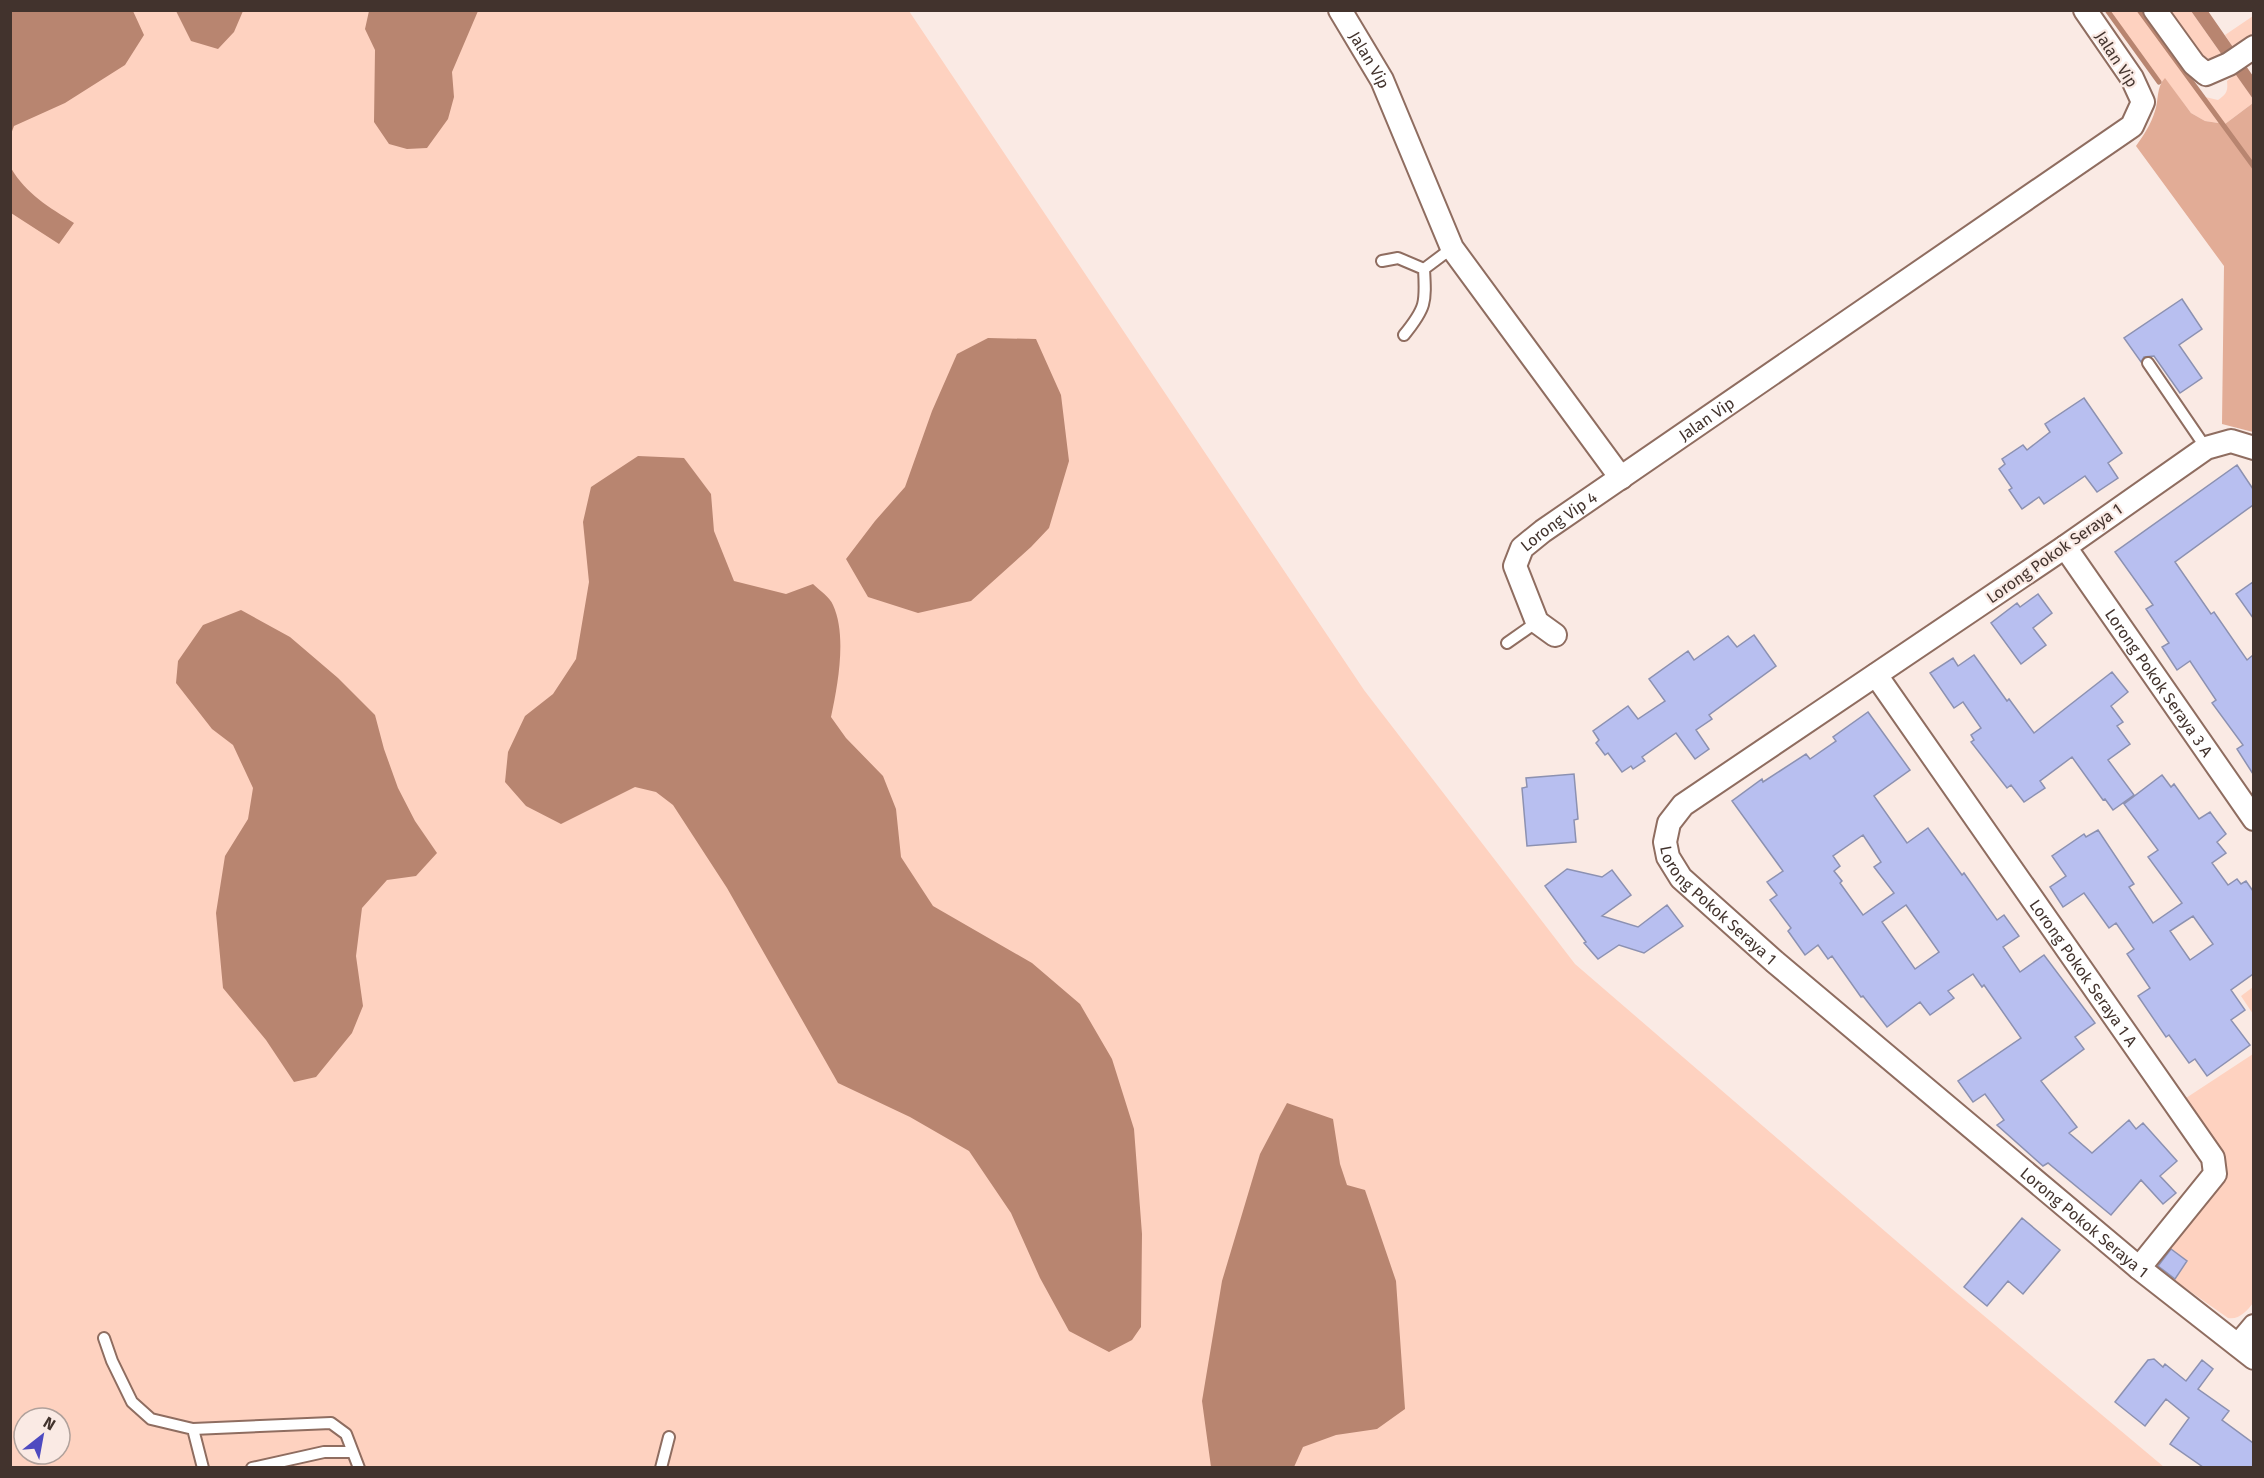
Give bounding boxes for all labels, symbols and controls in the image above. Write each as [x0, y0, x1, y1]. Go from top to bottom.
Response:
street label: Jalan Vip [1345, 28, 1393, 91]
street label: Jalan Vip [2091, 28, 2142, 91]
street label: Jalan Vip [1675, 393, 1738, 445]
street label: Lorong Vip 4 [1517, 488, 1601, 555]
street label: Lorong Pokok Seraya 1 [1983, 499, 2126, 607]
street label: Lorong Pokok Seraya 3 A [2101, 605, 2217, 761]
street label: Lorong Pokok Seraya 1 [1656, 844, 1780, 969]
street label: Lorong Pokok Seraya 1 A [2026, 896, 2142, 1051]
street label: Lorong Pokok Seraya 1 [2017, 1164, 2152, 1282]
north arrow [12, 1406, 72, 1466]
text: N [40, 1413, 59, 1434]

